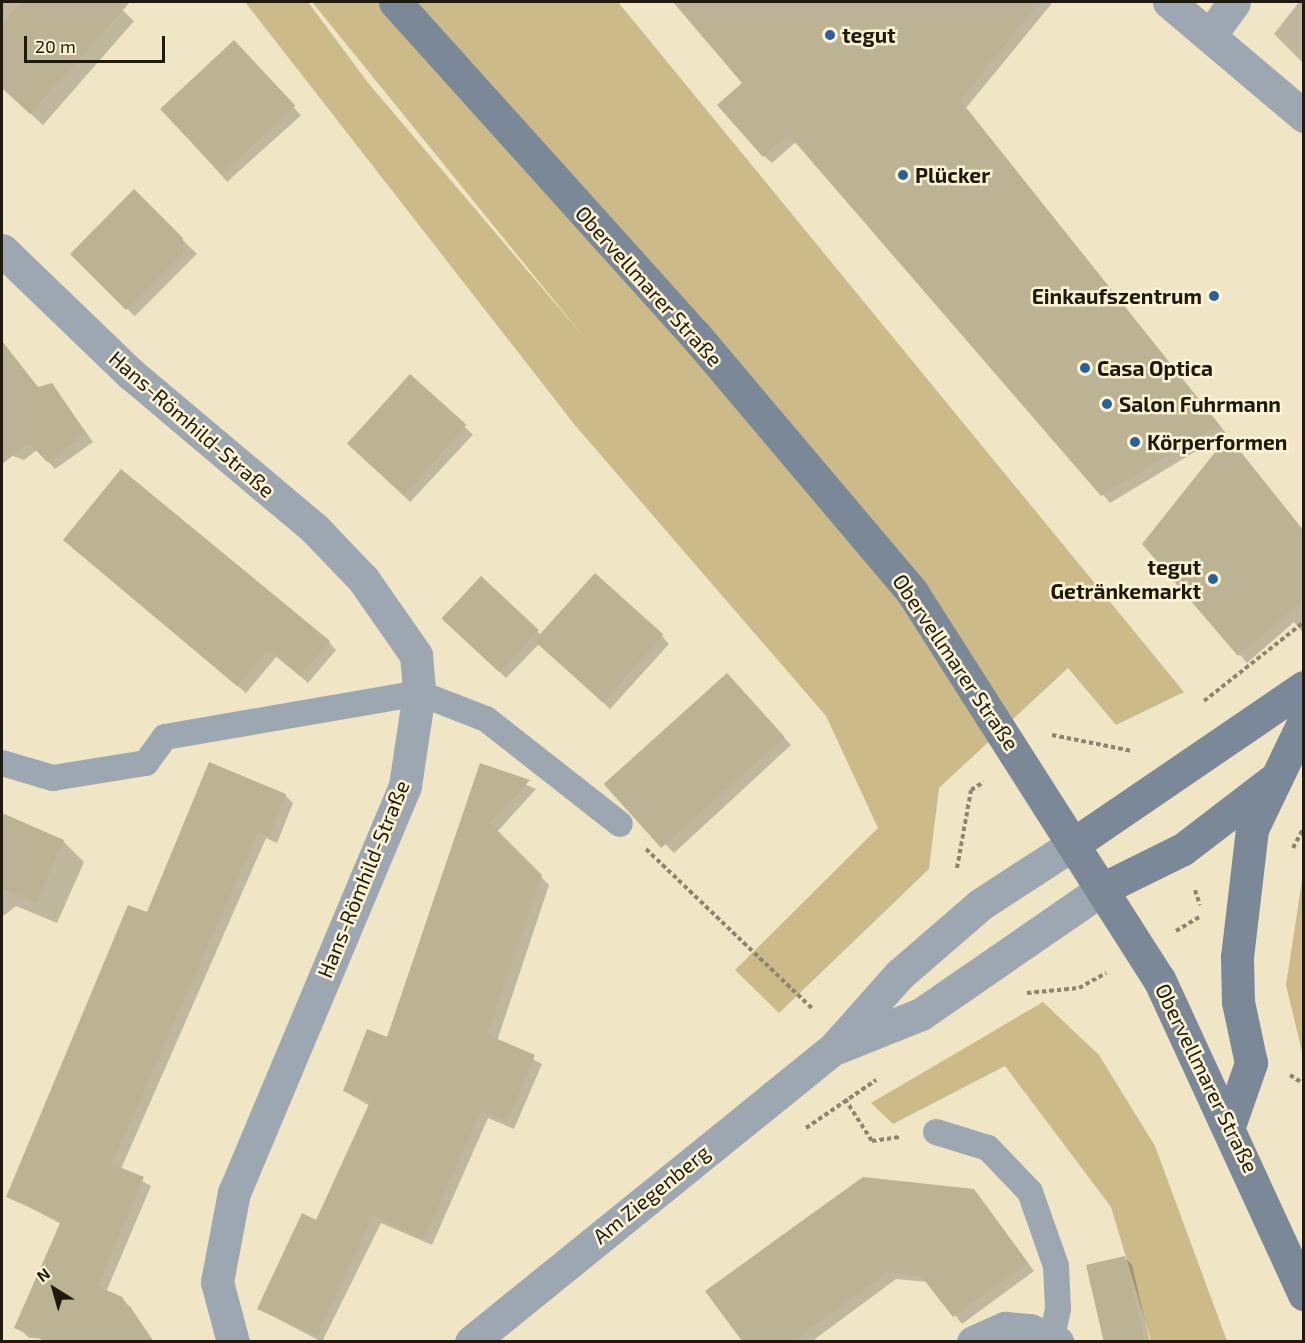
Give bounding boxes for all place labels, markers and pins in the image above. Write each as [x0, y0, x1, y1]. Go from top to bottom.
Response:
place label: tegut [842, 22, 896, 48]
marker: tegut [823, 28, 837, 42]
place label: Plücker [915, 162, 990, 188]
marker: Plücker [896, 168, 910, 182]
place label: Einkaufszentrum [1032, 283, 1202, 309]
marker: Einkaufszentrum [1207, 289, 1221, 303]
place label: Casa Optica [1097, 355, 1213, 381]
marker: Casa Optica [1078, 361, 1092, 375]
place label: Salon Fuhrmann [1119, 391, 1281, 417]
marker: Salon Fuhrmann [1100, 397, 1114, 411]
place label: Körperformen [1147, 429, 1287, 455]
marker: Körperformen [1128, 435, 1142, 449]
place label: tegut Getränkemarkt [1050, 554, 1201, 604]
marker: tegut Getränkemarkt [1206, 572, 1220, 586]

